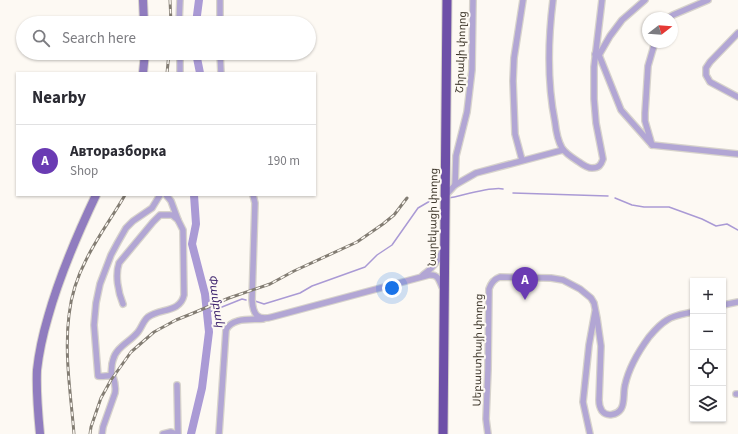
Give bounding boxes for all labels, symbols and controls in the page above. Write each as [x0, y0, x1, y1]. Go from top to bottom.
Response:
street label: Շիրակի փողոց [452, 11, 470, 93]
north arrow [642, 12, 678, 48]
search box [16, 16, 316, 60]
icon: search [30, 27, 52, 49]
text: Search here [62, 28, 136, 49]
text: Nearby [32, 86, 86, 110]
text: Авторазборка [70, 141, 166, 162]
text: A [41, 152, 49, 170]
text: 190 m [267, 152, 300, 170]
text: Shop [70, 162, 98, 180]
street label: Նարեկացի փողոց [425, 168, 441, 266]
pin: A [512, 267, 538, 300]
water label: Փամբակ [203, 273, 229, 329]
your location [382, 278, 402, 298]
map controls [690, 278, 726, 422]
button: + [690, 278, 726, 314]
street label: Սեբաստիայի փողոց [470, 294, 486, 406]
button: − [690, 314, 726, 350]
button: locate [690, 350, 726, 386]
button: layers [690, 386, 726, 422]

